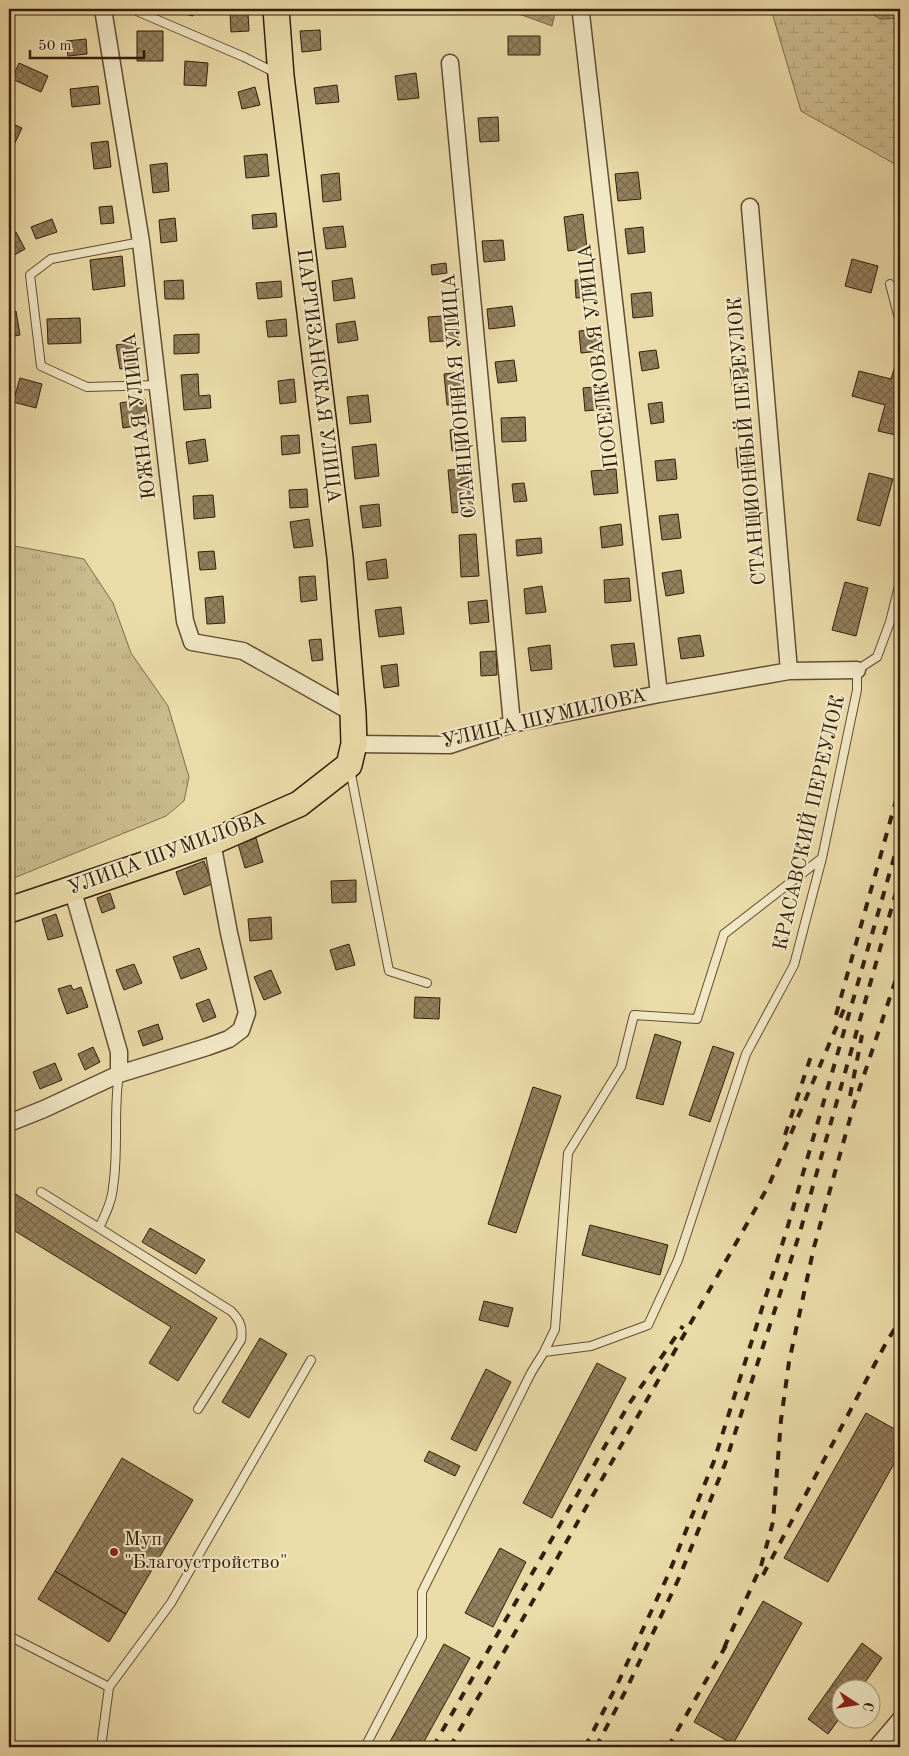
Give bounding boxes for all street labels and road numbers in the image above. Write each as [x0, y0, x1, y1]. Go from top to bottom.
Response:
street label: ПОСЕЛКОВАЯ УЛИЦА [575, 243, 623, 469]
street label: ПАРТИЗАНСКАЯ УЛИЦА [292, 248, 344, 504]
street label: СТАНЦИОННАЯ УЛИЦА [439, 273, 481, 519]
street label: СТАНЦИОННЫЙ ПЕРЕУЛОК [722, 296, 771, 586]
street label: ЮЖНАЯ УЛИЦА [120, 332, 160, 500]
street label: УЛИЦА ШУМИЛОВА [440, 686, 648, 752]
street label: КРАСАВСКИЙ ПЕРЕУЛОК [768, 693, 849, 953]
street label: УЛИЦА ШУМИЛОВА [65, 809, 269, 899]

